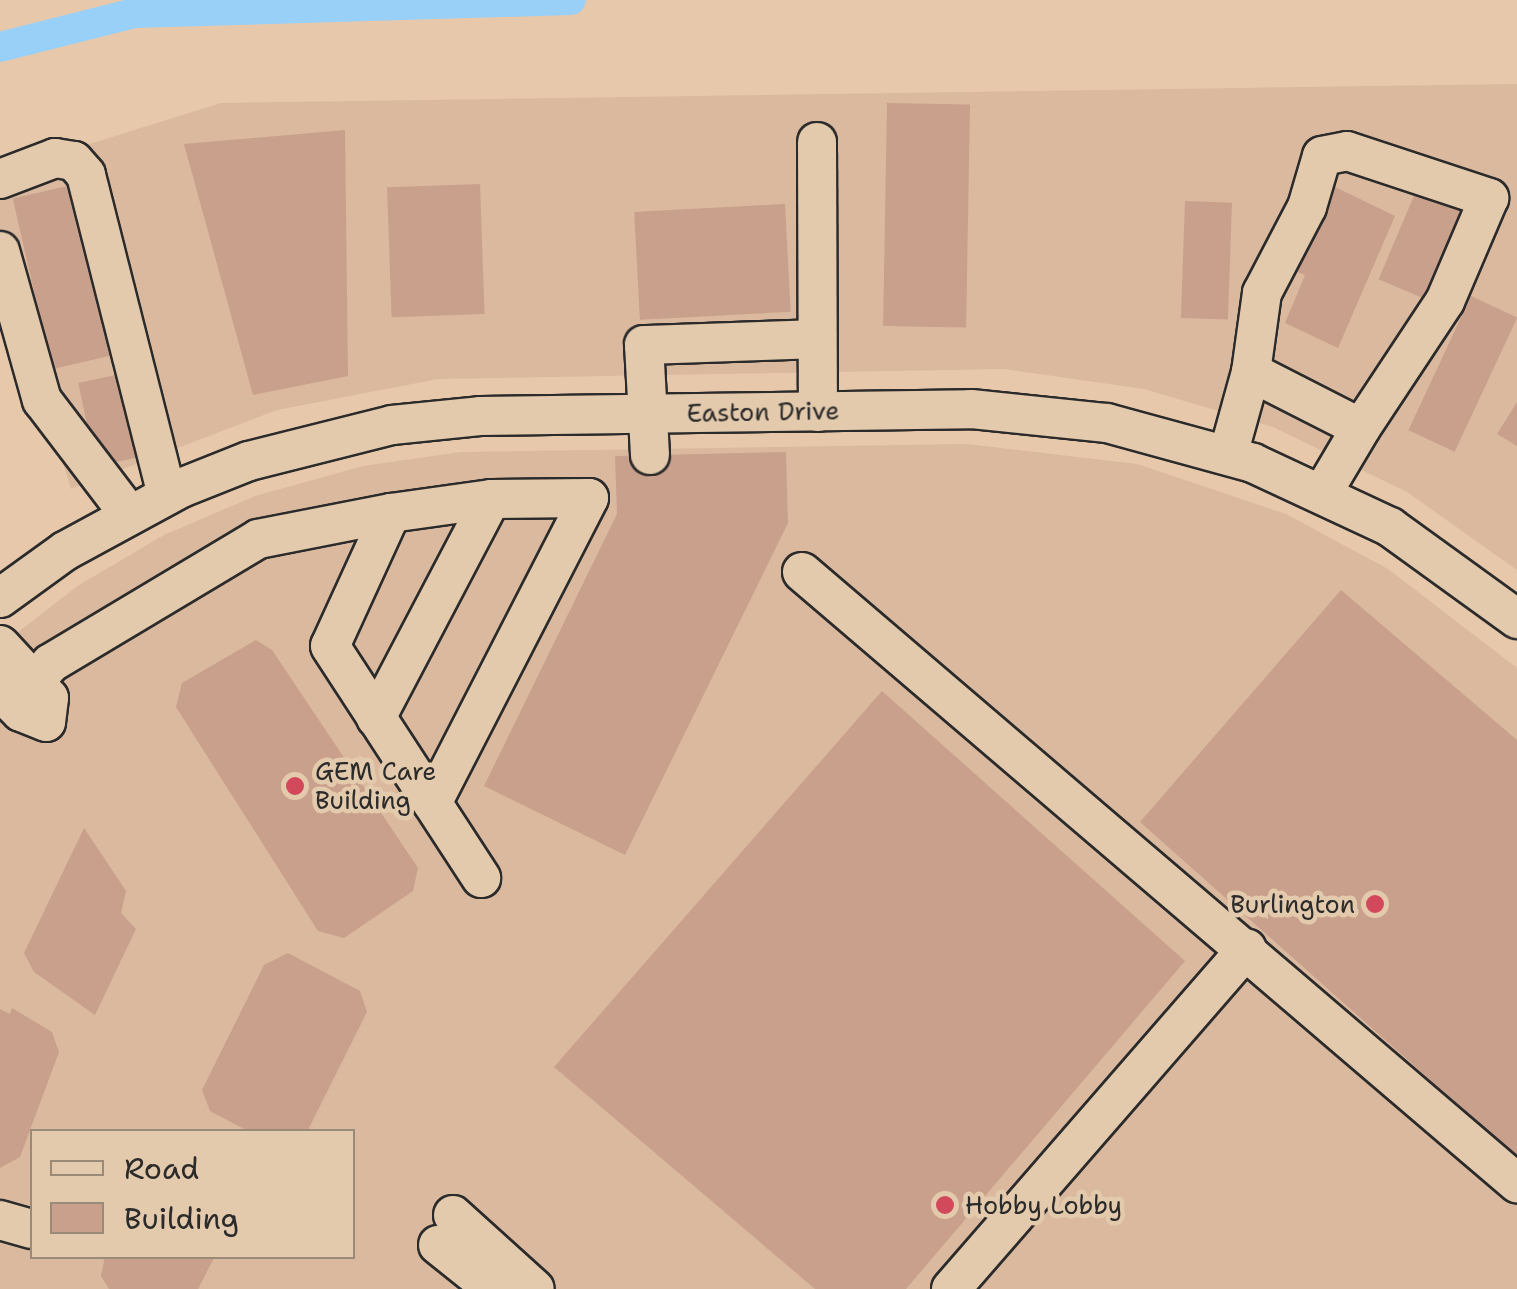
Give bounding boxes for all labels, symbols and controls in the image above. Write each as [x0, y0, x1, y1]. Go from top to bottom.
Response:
street label: Easton Drive [686, 396, 840, 428]
place label: GEM Care Building [315, 757, 436, 816]
marker: GEM Care Building [284, 775, 306, 797]
place label: Burlington [1230, 889, 1355, 919]
marker: Burlington [1364, 893, 1386, 915]
legend [30, 1129, 355, 1259]
text: Road [124, 1148, 199, 1189]
place label: Hobby Lobby [965, 1190, 1122, 1220]
marker: Hobby Lobby [934, 1194, 956, 1216]
text: Building [124, 1198, 239, 1239]

